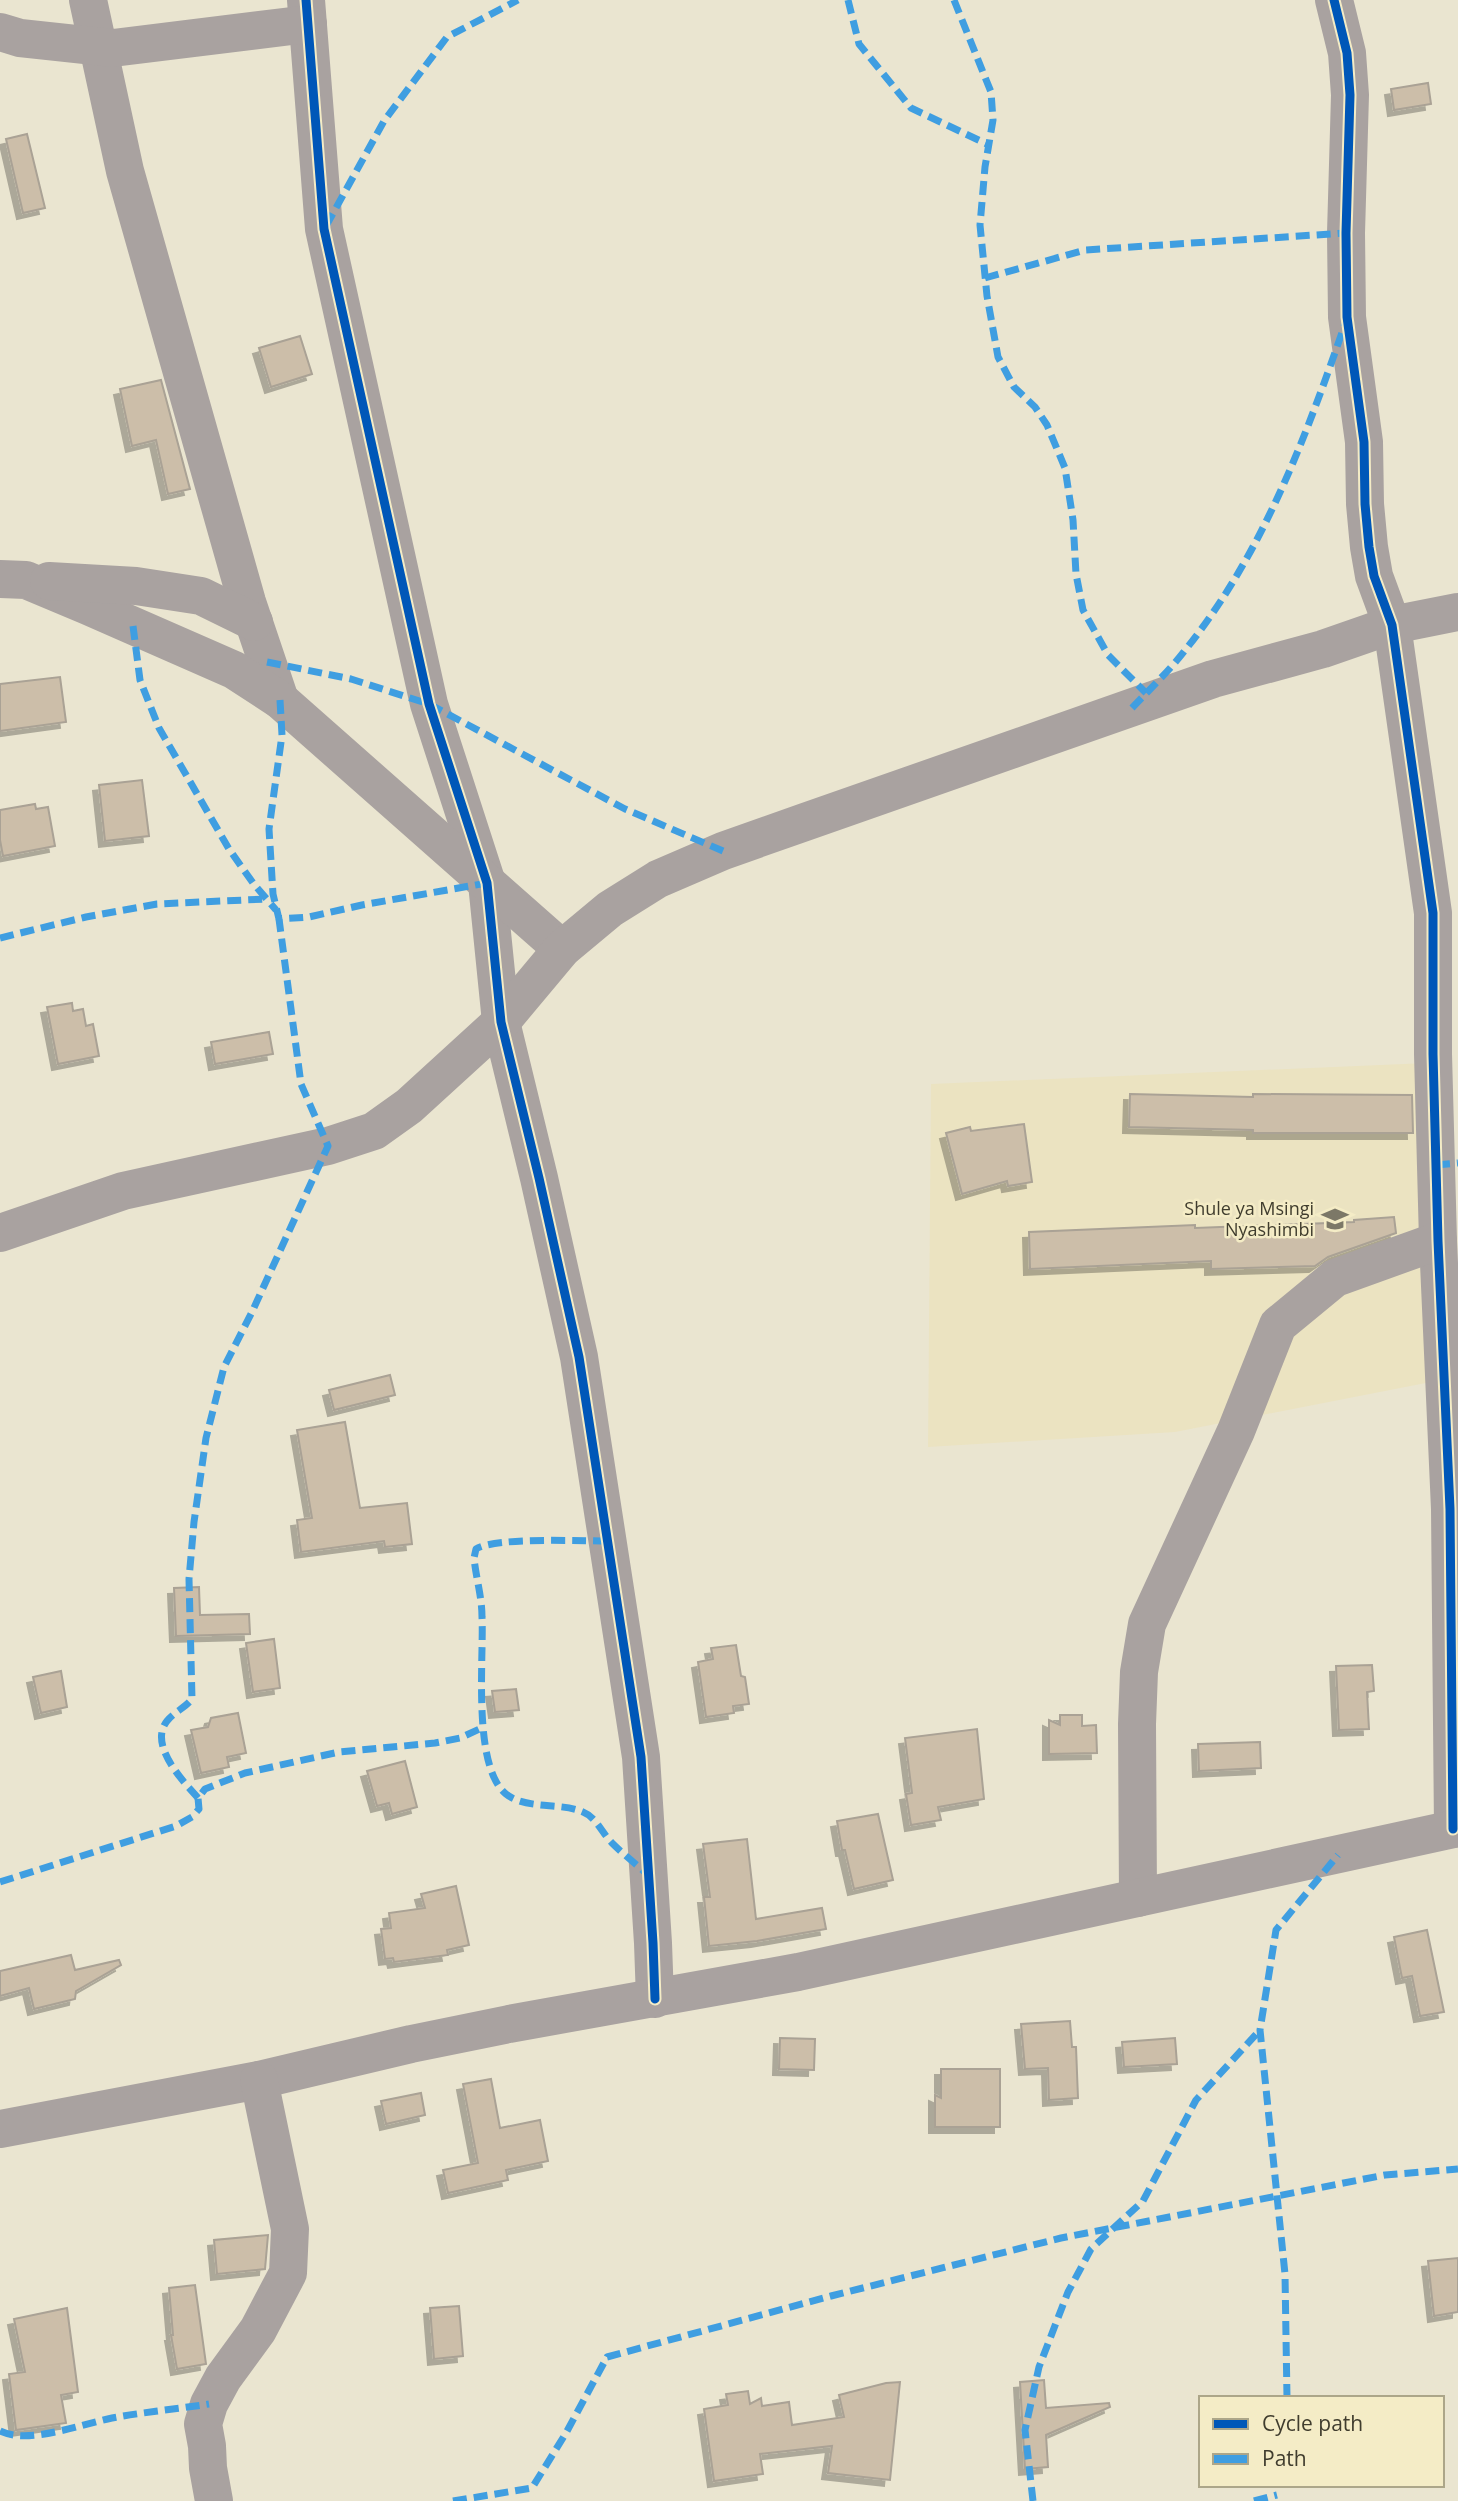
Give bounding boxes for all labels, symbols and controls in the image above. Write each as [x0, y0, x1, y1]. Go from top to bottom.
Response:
place label: Shule ya Msingi Nyashimbi [1184, 1196, 1314, 1241]
school or university icon: Shule ya Msingi Nyashimbi [1320, 1204, 1350, 1234]
legend [1199, 2396, 1444, 2487]
text: Cycle path [1262, 2409, 1363, 2437]
text: Path [1262, 2444, 1307, 2472]

